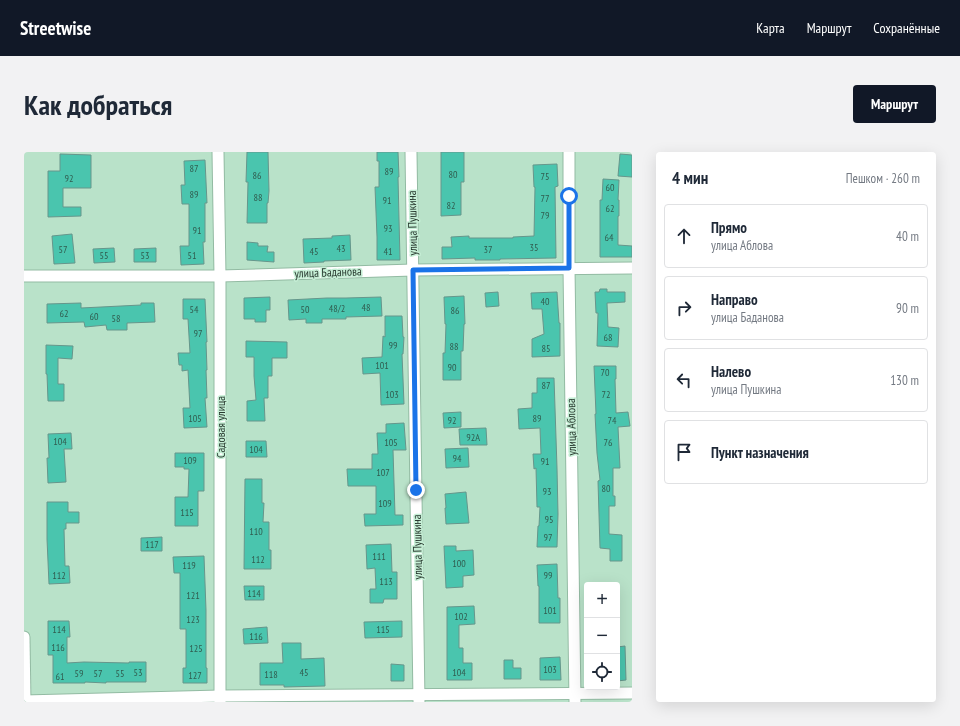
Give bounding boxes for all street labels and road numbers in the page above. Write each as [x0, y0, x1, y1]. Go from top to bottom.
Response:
street label: улица Пушкина [404, 190, 420, 256]
street label: улица Баданова [294, 263, 362, 281]
street label: Садовая улица [213, 396, 228, 458]
street label: улица Аблова [563, 398, 579, 456]
street label: улица Пушкина [409, 514, 425, 580]

